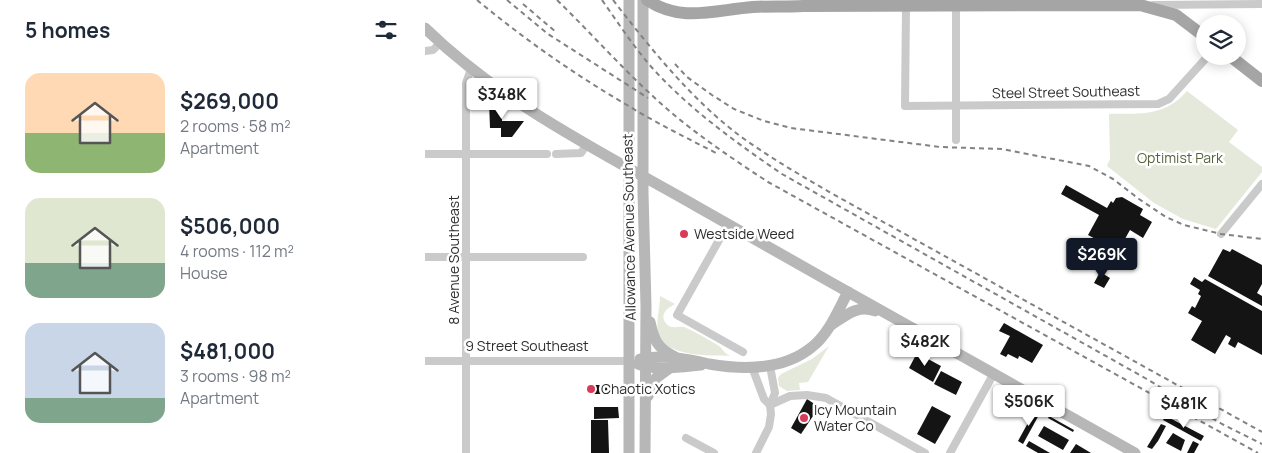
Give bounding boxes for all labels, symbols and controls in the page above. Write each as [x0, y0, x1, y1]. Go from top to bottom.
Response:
map controls [1196, 15, 1246, 65]
button: layers [1196, 15, 1246, 65]
text: 5 homes [25, 16, 110, 44]
icon: filters [372, 16, 400, 44]
pin: $348K [467, 78, 537, 120]
street label: Steel Street Southeast [992, 81, 1141, 102]
text: $348K [477, 83, 527, 105]
text: $269,000 [180, 87, 279, 115]
icon: home [65, 93, 125, 153]
text: 2 rooms · 58 m² [180, 115, 291, 137]
street label: Allowance Avenue Southeast [617, 133, 640, 321]
text: Apartment [180, 137, 259, 159]
park label: Optimist Park [1137, 148, 1224, 167]
street label: 8 Avenue Southeast [444, 195, 463, 325]
text: $506,000 [180, 212, 280, 240]
icon: home [65, 218, 125, 278]
place label: Westside Weed [694, 224, 794, 243]
marker: Westside Weed [678, 228, 690, 240]
pin: $269K [1067, 238, 1137, 280]
text: 4 rooms · 112 m² [180, 240, 294, 262]
text: $269K [1077, 243, 1127, 265]
text: House [180, 262, 228, 284]
pin: $482K [890, 324, 960, 367]
text: $482K [900, 330, 950, 352]
street label: 9 Street Southeast [465, 336, 589, 355]
text: $481,000 [180, 337, 275, 365]
icon: home [65, 343, 125, 403]
text: 3 rooms · 98 m² [180, 365, 291, 387]
place label: Chaotic Xotics [601, 379, 695, 398]
marker: Chaotic Xotics [585, 383, 597, 395]
pin: $506K [994, 384, 1064, 427]
pin: $481K [1149, 386, 1219, 429]
text: Apartment [180, 387, 259, 409]
text: $506K [1004, 390, 1054, 412]
text: $481K [1161, 392, 1207, 414]
place label: Icy Mountain Water Co [814, 400, 897, 435]
marker: Icy Mountain Water Co [798, 412, 810, 424]

